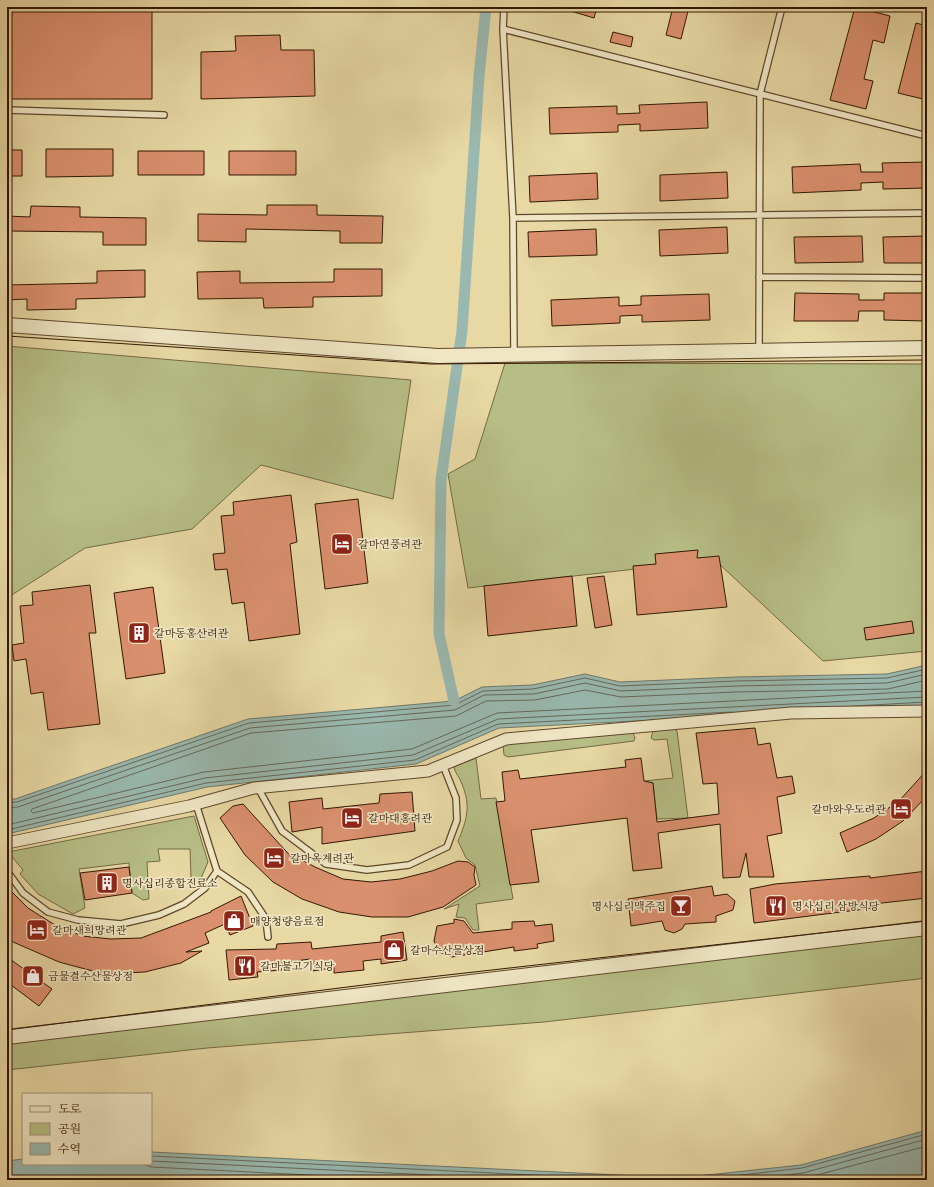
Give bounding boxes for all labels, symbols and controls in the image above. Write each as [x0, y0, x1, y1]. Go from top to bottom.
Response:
hotel icon: 갈마연풍려관 [329, 531, 355, 557]
place label: 갈마연풍려관 [358, 538, 422, 551]
building icon: 갈마동홍산려관 [126, 620, 152, 646]
place label: 갈마동홍산려관 [154, 627, 229, 640]
hotel icon: 갈마와우도려관 [888, 796, 914, 822]
place label: 갈마와우도려관 [812, 803, 886, 816]
hotel icon: 갈마대홍려관 [339, 805, 365, 831]
place label: 갈마대홍려관 [368, 812, 432, 825]
hotel icon: 갈마옥계려관 [261, 845, 287, 871]
place label: 갈마옥계려관 [290, 852, 354, 865]
building icon: 명사십리종합진료소 [94, 870, 120, 896]
place label: 명사십리종합진료소 [122, 877, 218, 890]
bar icon: 명사십리맥주집 [668, 893, 694, 919]
restaurant icon: 명사십리 삼방식당 [763, 893, 789, 919]
place label: 명사십리맥주집 [592, 900, 666, 913]
place label: 명사십리 삼방식당 [792, 900, 880, 913]
shop icon: 매양청량음료점 [221, 908, 247, 934]
place label: 매양청량음료점 [250, 915, 324, 928]
hotel icon: 갈마새희망려관 [24, 917, 50, 943]
place label: 갈마새희망려관 [52, 924, 127, 937]
shop icon: 갈마수산물상점 [381, 937, 407, 963]
place label: 갈마수산물상점 [410, 944, 484, 957]
restaurant icon: 갈마불고기식당 [232, 953, 258, 979]
place label: 갈마불고기식당 [260, 960, 335, 973]
shop icon: 금물결수산물상점 [20, 963, 46, 989]
place label: 금물결수산물상점 [48, 970, 133, 983]
legend [22, 1093, 152, 1165]
text: 도로 [58, 1102, 82, 1116]
text: 공원 [58, 1122, 81, 1136]
text: 수역 [58, 1142, 81, 1156]

